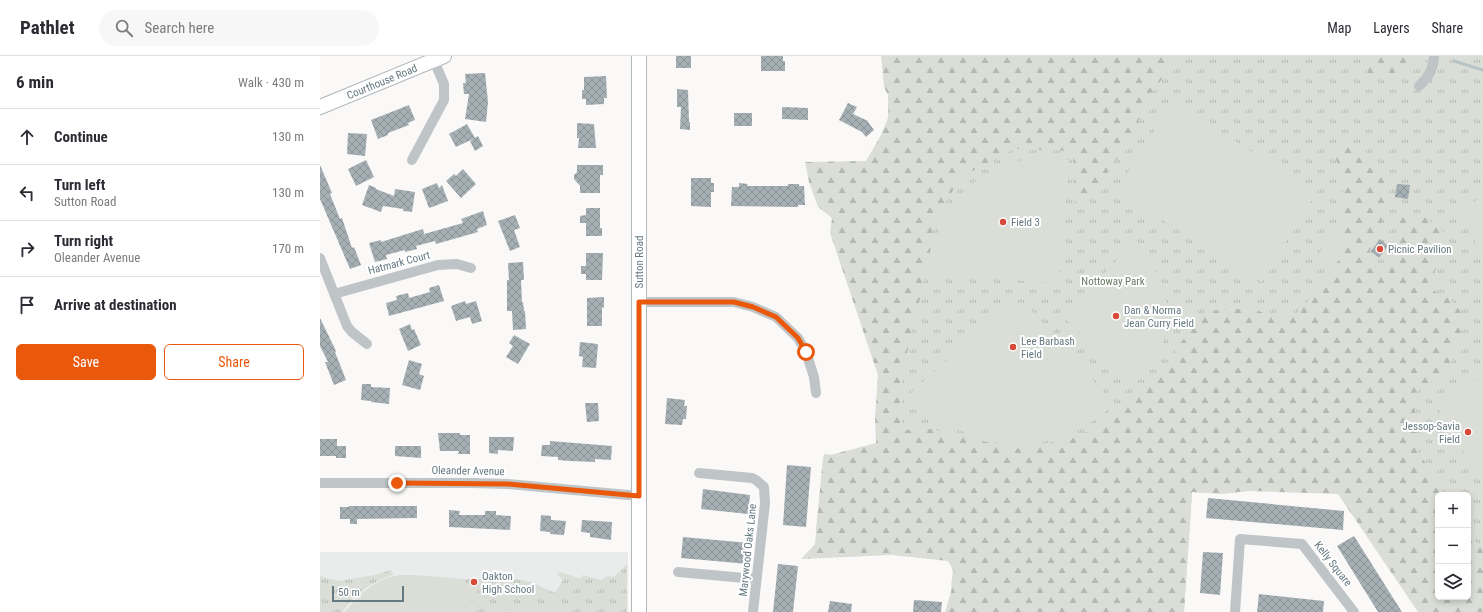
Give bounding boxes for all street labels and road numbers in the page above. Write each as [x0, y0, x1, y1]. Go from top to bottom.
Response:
street label: Courthouse Road [345, 61, 419, 102]
street label: Sutton Road [633, 236, 646, 288]
street label: Hatmark Court [367, 248, 431, 278]
street label: Oleander Avenue [431, 464, 505, 478]
street label: Marywood Oaks Lane [737, 503, 759, 597]
street label: Kelly Square [1311, 539, 1355, 589]

